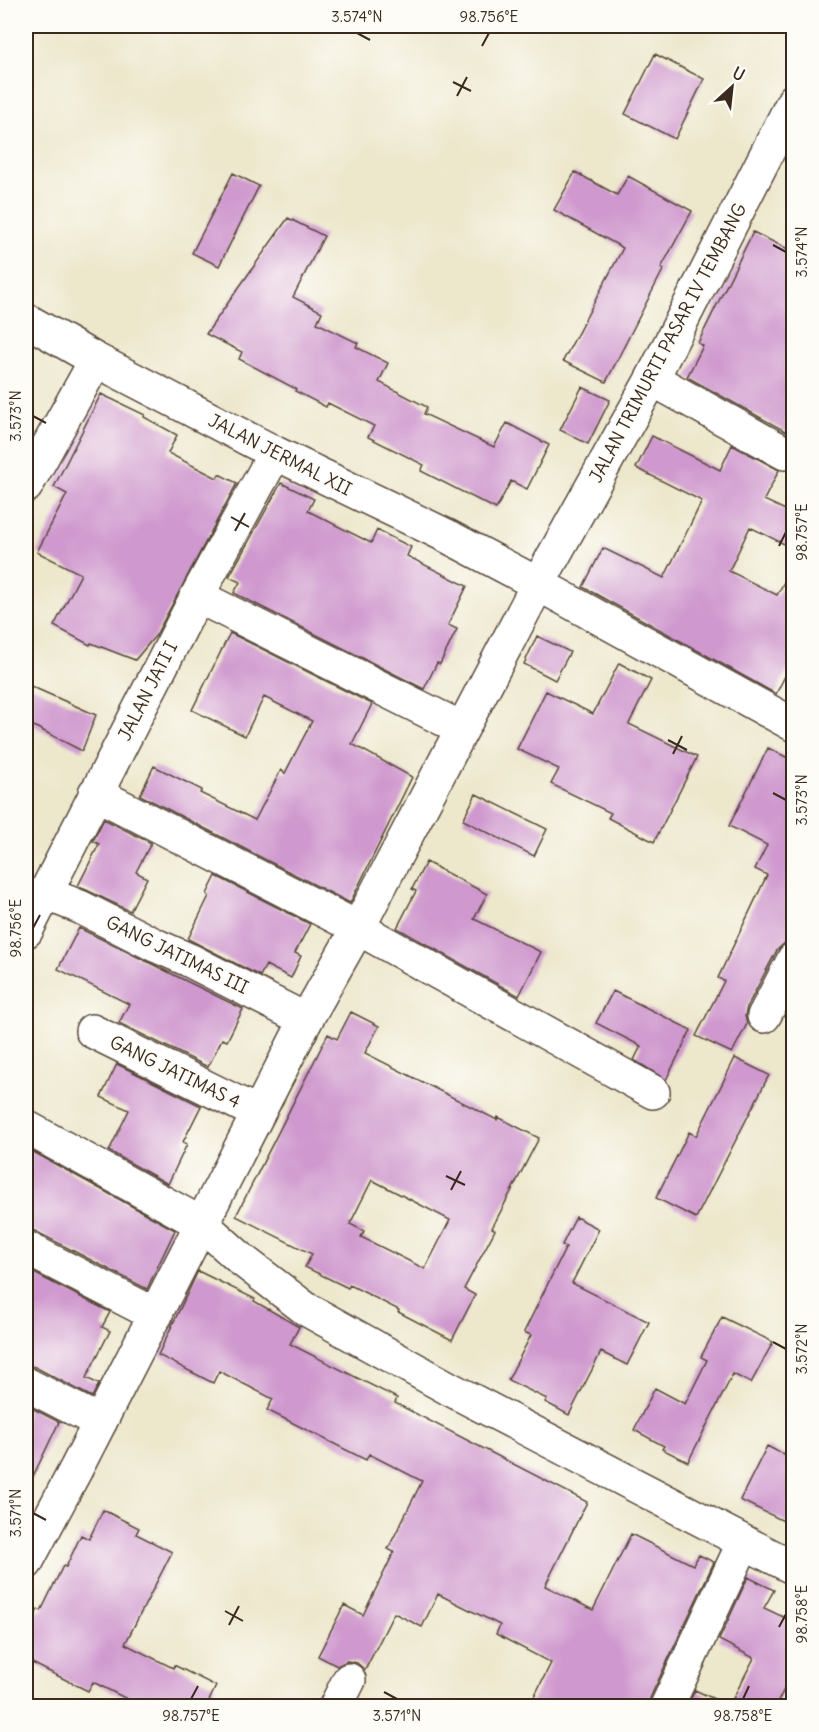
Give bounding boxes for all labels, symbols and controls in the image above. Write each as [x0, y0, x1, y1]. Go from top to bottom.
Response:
text: 3.574°N [331, 7, 383, 26]
text: 98.756°E [460, 7, 519, 26]
north arrow [702, 57, 762, 117]
text: U [729, 62, 748, 85]
street label: JALAN TRIMURTI PASAR IV TEMBANG [584, 199, 751, 486]
text: 3.574°N [792, 226, 811, 278]
text: 3.573°N [6, 390, 25, 442]
street label: JALAN JERMAL XII [205, 409, 356, 501]
text: 98.757°E [792, 503, 811, 561]
street label: JALAN JATI I [113, 637, 182, 744]
text: 3.573°N [792, 774, 811, 826]
text: 98.756°E [6, 898, 25, 957]
street label: GANG JATIMAS III [102, 910, 252, 999]
street label: GANG JATIMAS 4 [106, 1030, 244, 1113]
text: 3.572°N [792, 1323, 811, 1375]
text: 3.571°N [6, 1489, 25, 1537]
text: 98.758°E [792, 1584, 811, 1643]
text: 98.757°E [162, 1706, 220, 1725]
text: 3.571°N [373, 1706, 421, 1725]
text: 98.758°E [714, 1706, 773, 1725]

